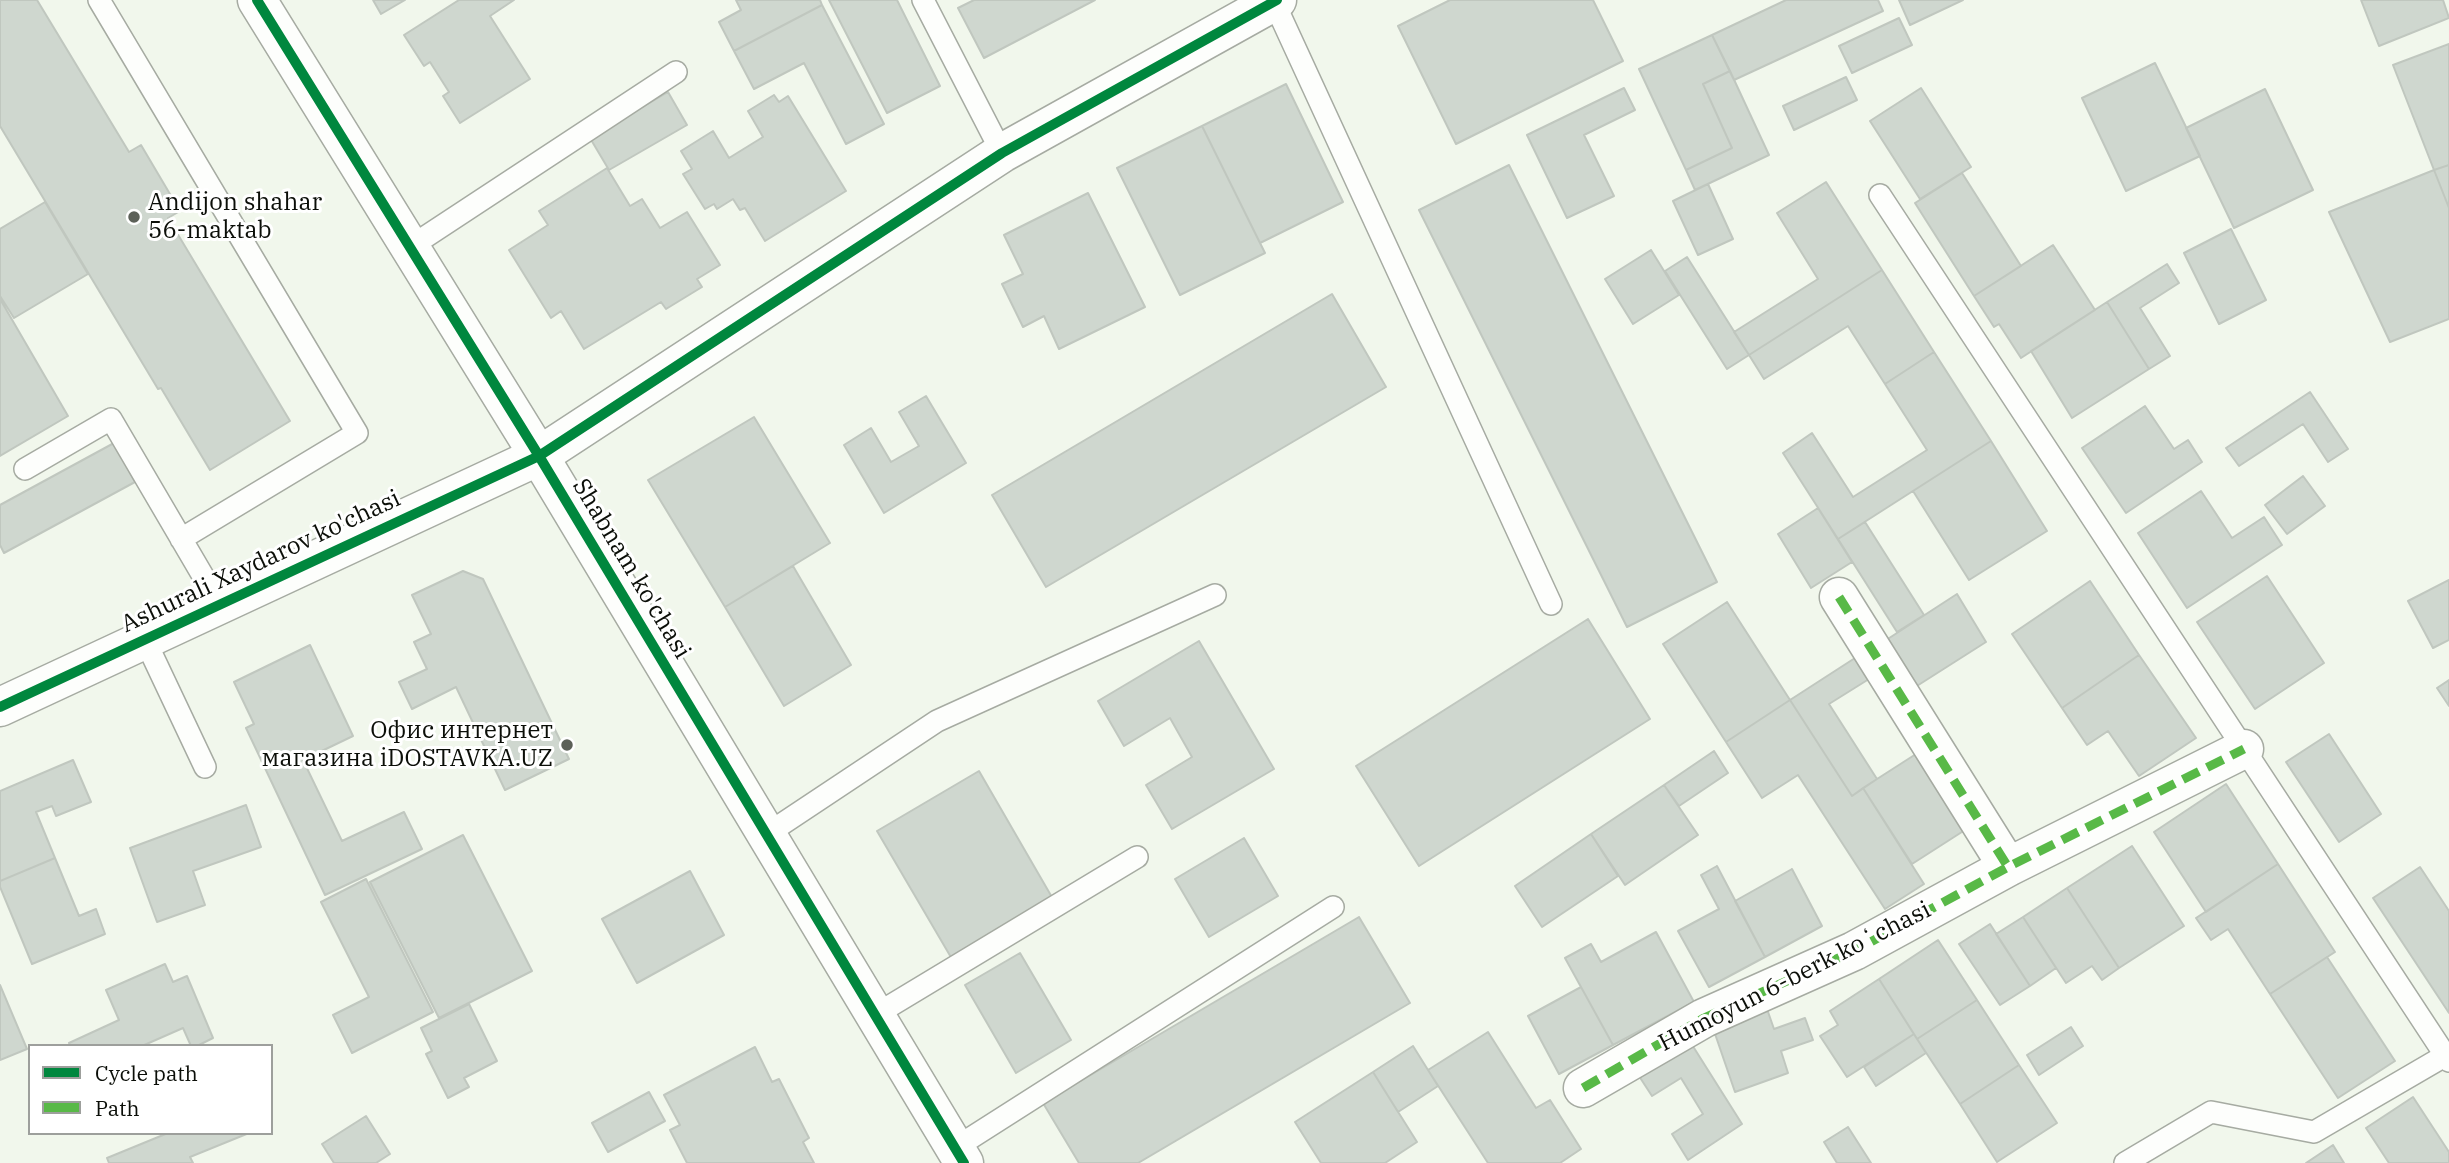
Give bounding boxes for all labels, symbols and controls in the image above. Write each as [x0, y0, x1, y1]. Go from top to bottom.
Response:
place label: Andijon shahar 56-maktab [148, 189, 322, 245]
marker: Andijon shahar 56-maktab [126, 209, 142, 225]
street label: Shabnam ko'chasi [566, 474, 696, 664]
street label: Ashurali Xaydarov ko'chasi [117, 484, 405, 640]
place label: Офис интернет магазина iDOSTAVKA.UZ [261, 717, 553, 773]
marker: Офис интернет магазина iDOSTAVKA.UZ [559, 737, 575, 753]
street label: Humoyun 6-berk koʻchasi [1654, 896, 1936, 1058]
legend [28, 1044, 273, 1135]
text: Cycle path [95, 1059, 198, 1087]
text: Path [95, 1094, 140, 1122]

